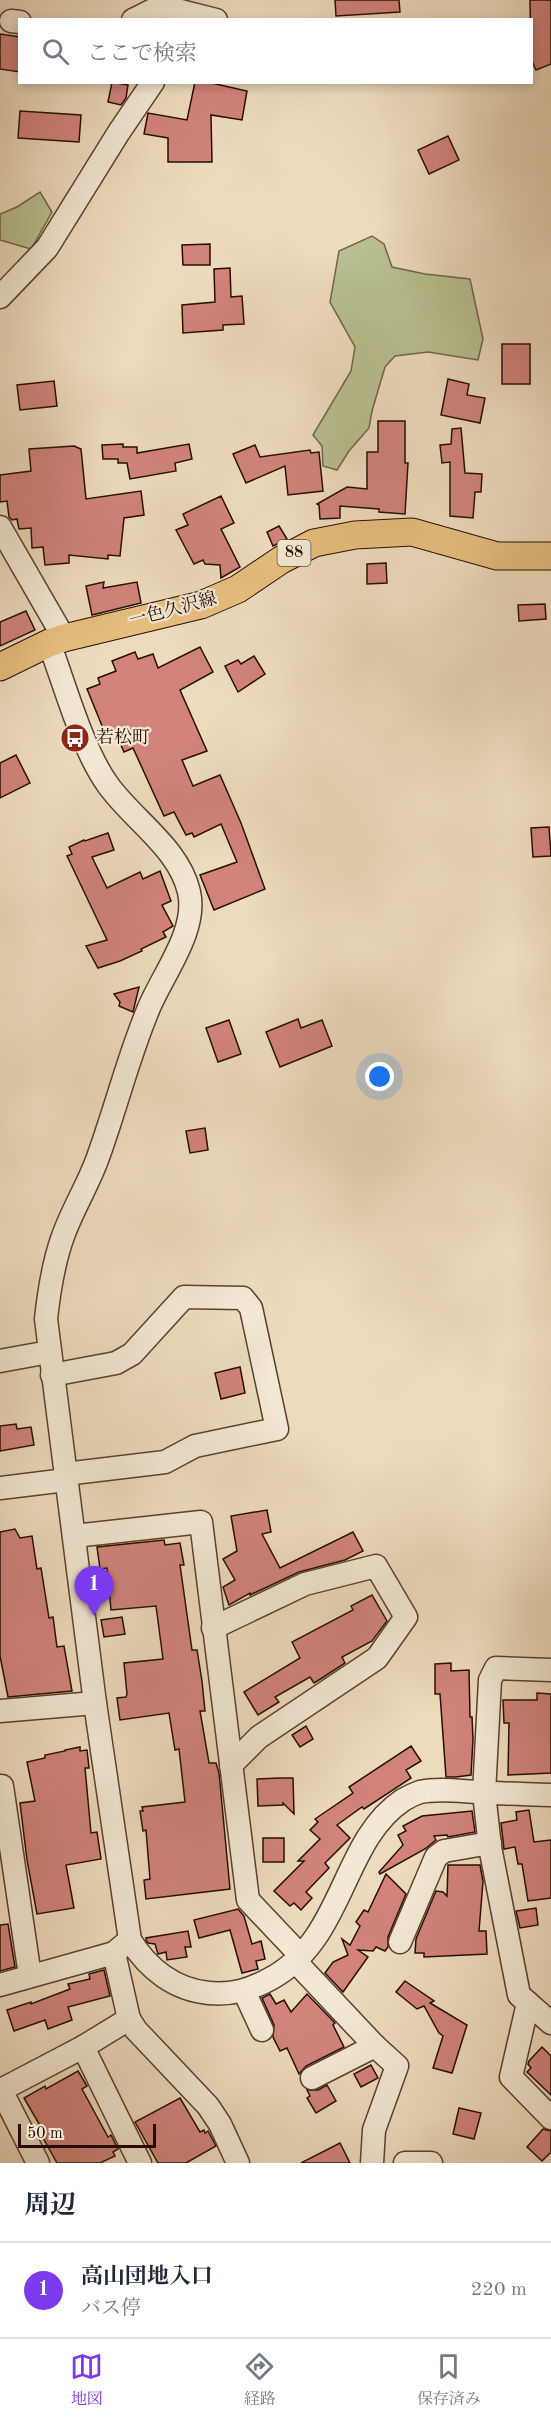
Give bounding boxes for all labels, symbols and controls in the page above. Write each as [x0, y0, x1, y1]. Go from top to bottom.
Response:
search box [18, 18, 533, 84]
icon: search [39, 35, 72, 68]
text: ここで検索 [87, 43, 197, 65]
road number: 88 [278, 540, 310, 566]
street label: 一色久沢線 [127, 588, 219, 630]
bus stop icon: 若松町 [59, 722, 91, 754]
place label: 若松町 [96, 727, 150, 747]
your location [365, 1062, 394, 1091]
pin: 1 [74, 1566, 113, 1616]
scale bar [18, 2121, 156, 2148]
text: 50 m [27, 2126, 63, 2142]
text: 周辺 [24, 2193, 76, 2219]
text: 高山団地入口 [81, 2266, 213, 2288]
text: 1 [38, 2280, 49, 2300]
text: 220 m [471, 2280, 527, 2300]
text: バス停 [81, 2299, 141, 2319]
tab: 地図 [70, 2350, 103, 2410]
tab: 経路 [243, 2350, 276, 2410]
tab: 保存済み [417, 2350, 481, 2410]

